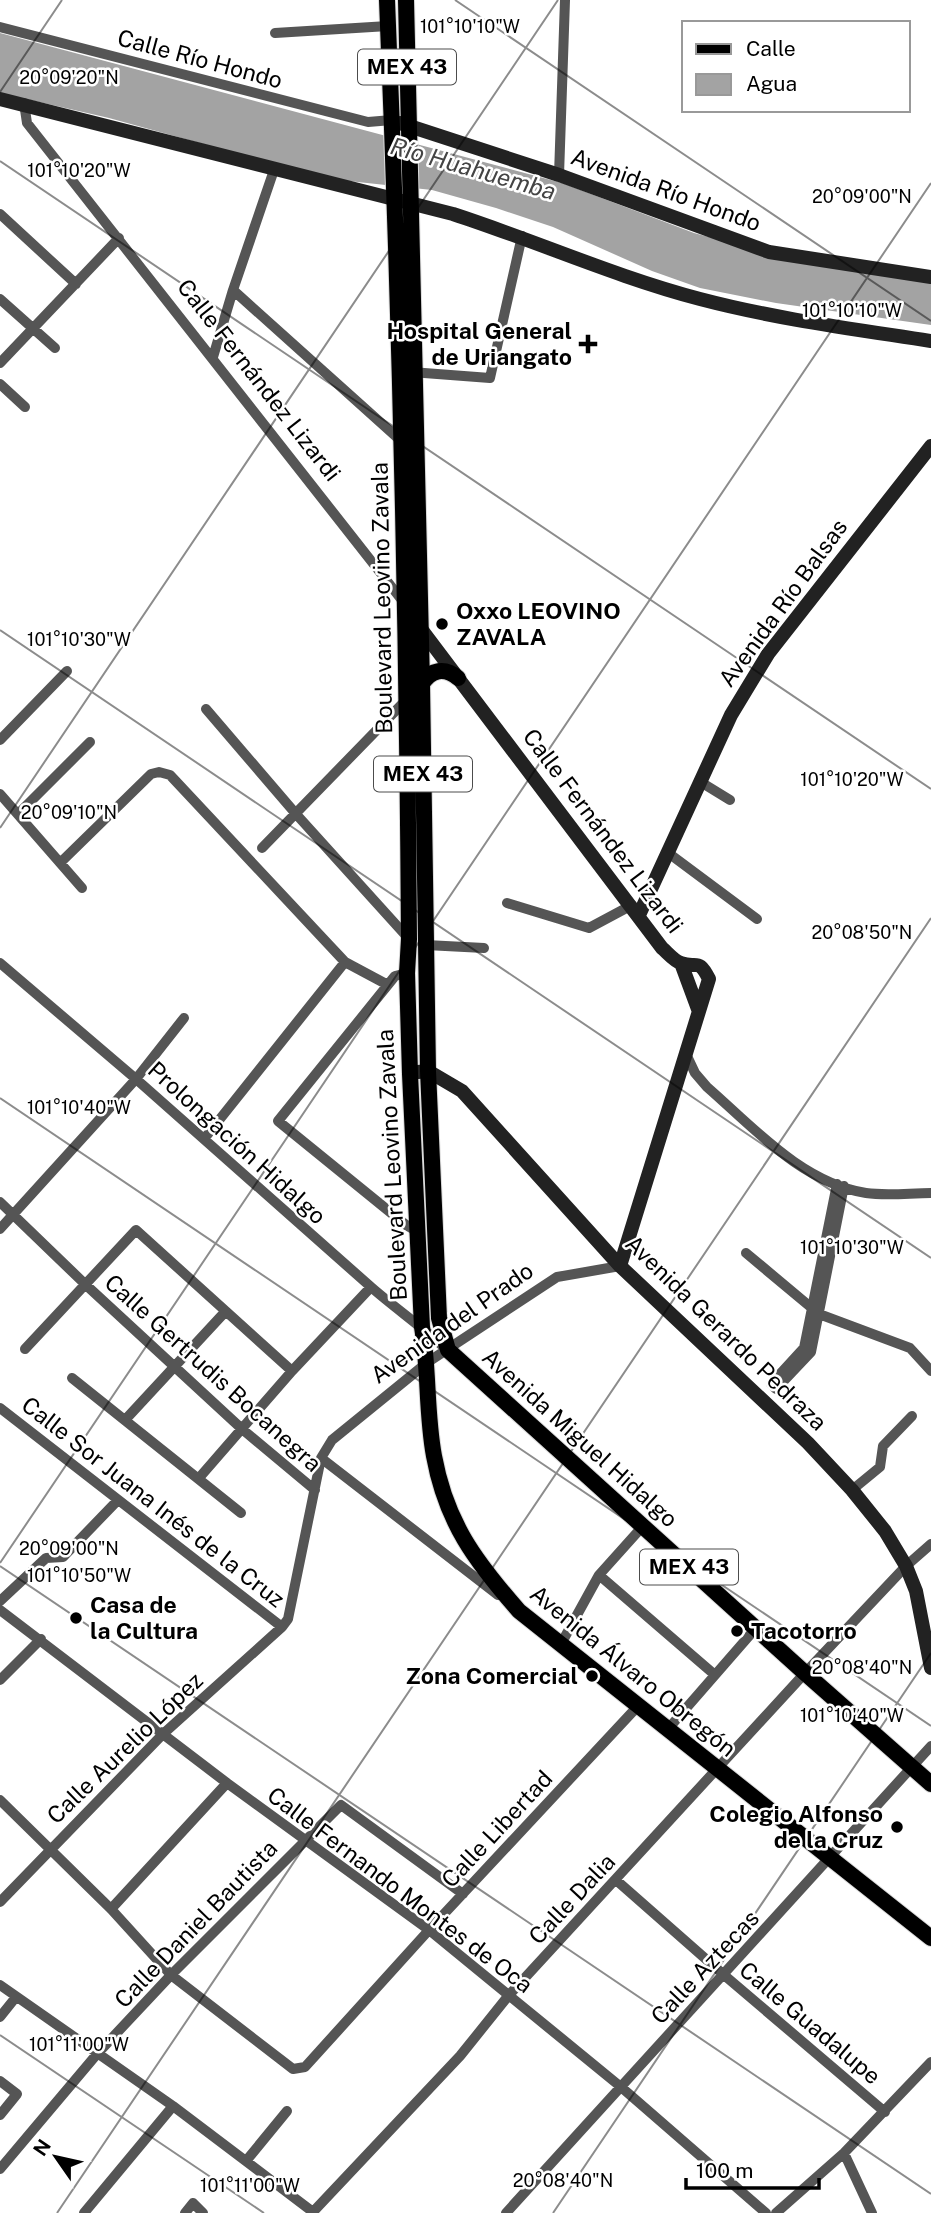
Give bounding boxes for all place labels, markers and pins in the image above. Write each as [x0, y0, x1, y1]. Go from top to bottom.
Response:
place label: Hospital General de Uriangato [386, 317, 572, 370]
marker: Hospital General de Uriangato [578, 334, 598, 354]
place label: Oxxo LEOVINO ZAVALA [456, 597, 621, 650]
marker: Oxxo LEOVINO ZAVALA [434, 616, 450, 632]
place label: Casa de la Cultura [90, 1591, 198, 1644]
marker: Casa de la Cultura [68, 1610, 84, 1626]
place label: Tacotorro [751, 1617, 857, 1644]
marker: Tacotorro [729, 1623, 745, 1639]
place label: Zona Comercial [405, 1662, 578, 1689]
marker: Zona Comercial [584, 1668, 600, 1684]
place label: Colegio Alfonso de la Cruz [709, 1800, 883, 1853]
marker: Colegio Alfonso de la Cruz [889, 1819, 905, 1835]

